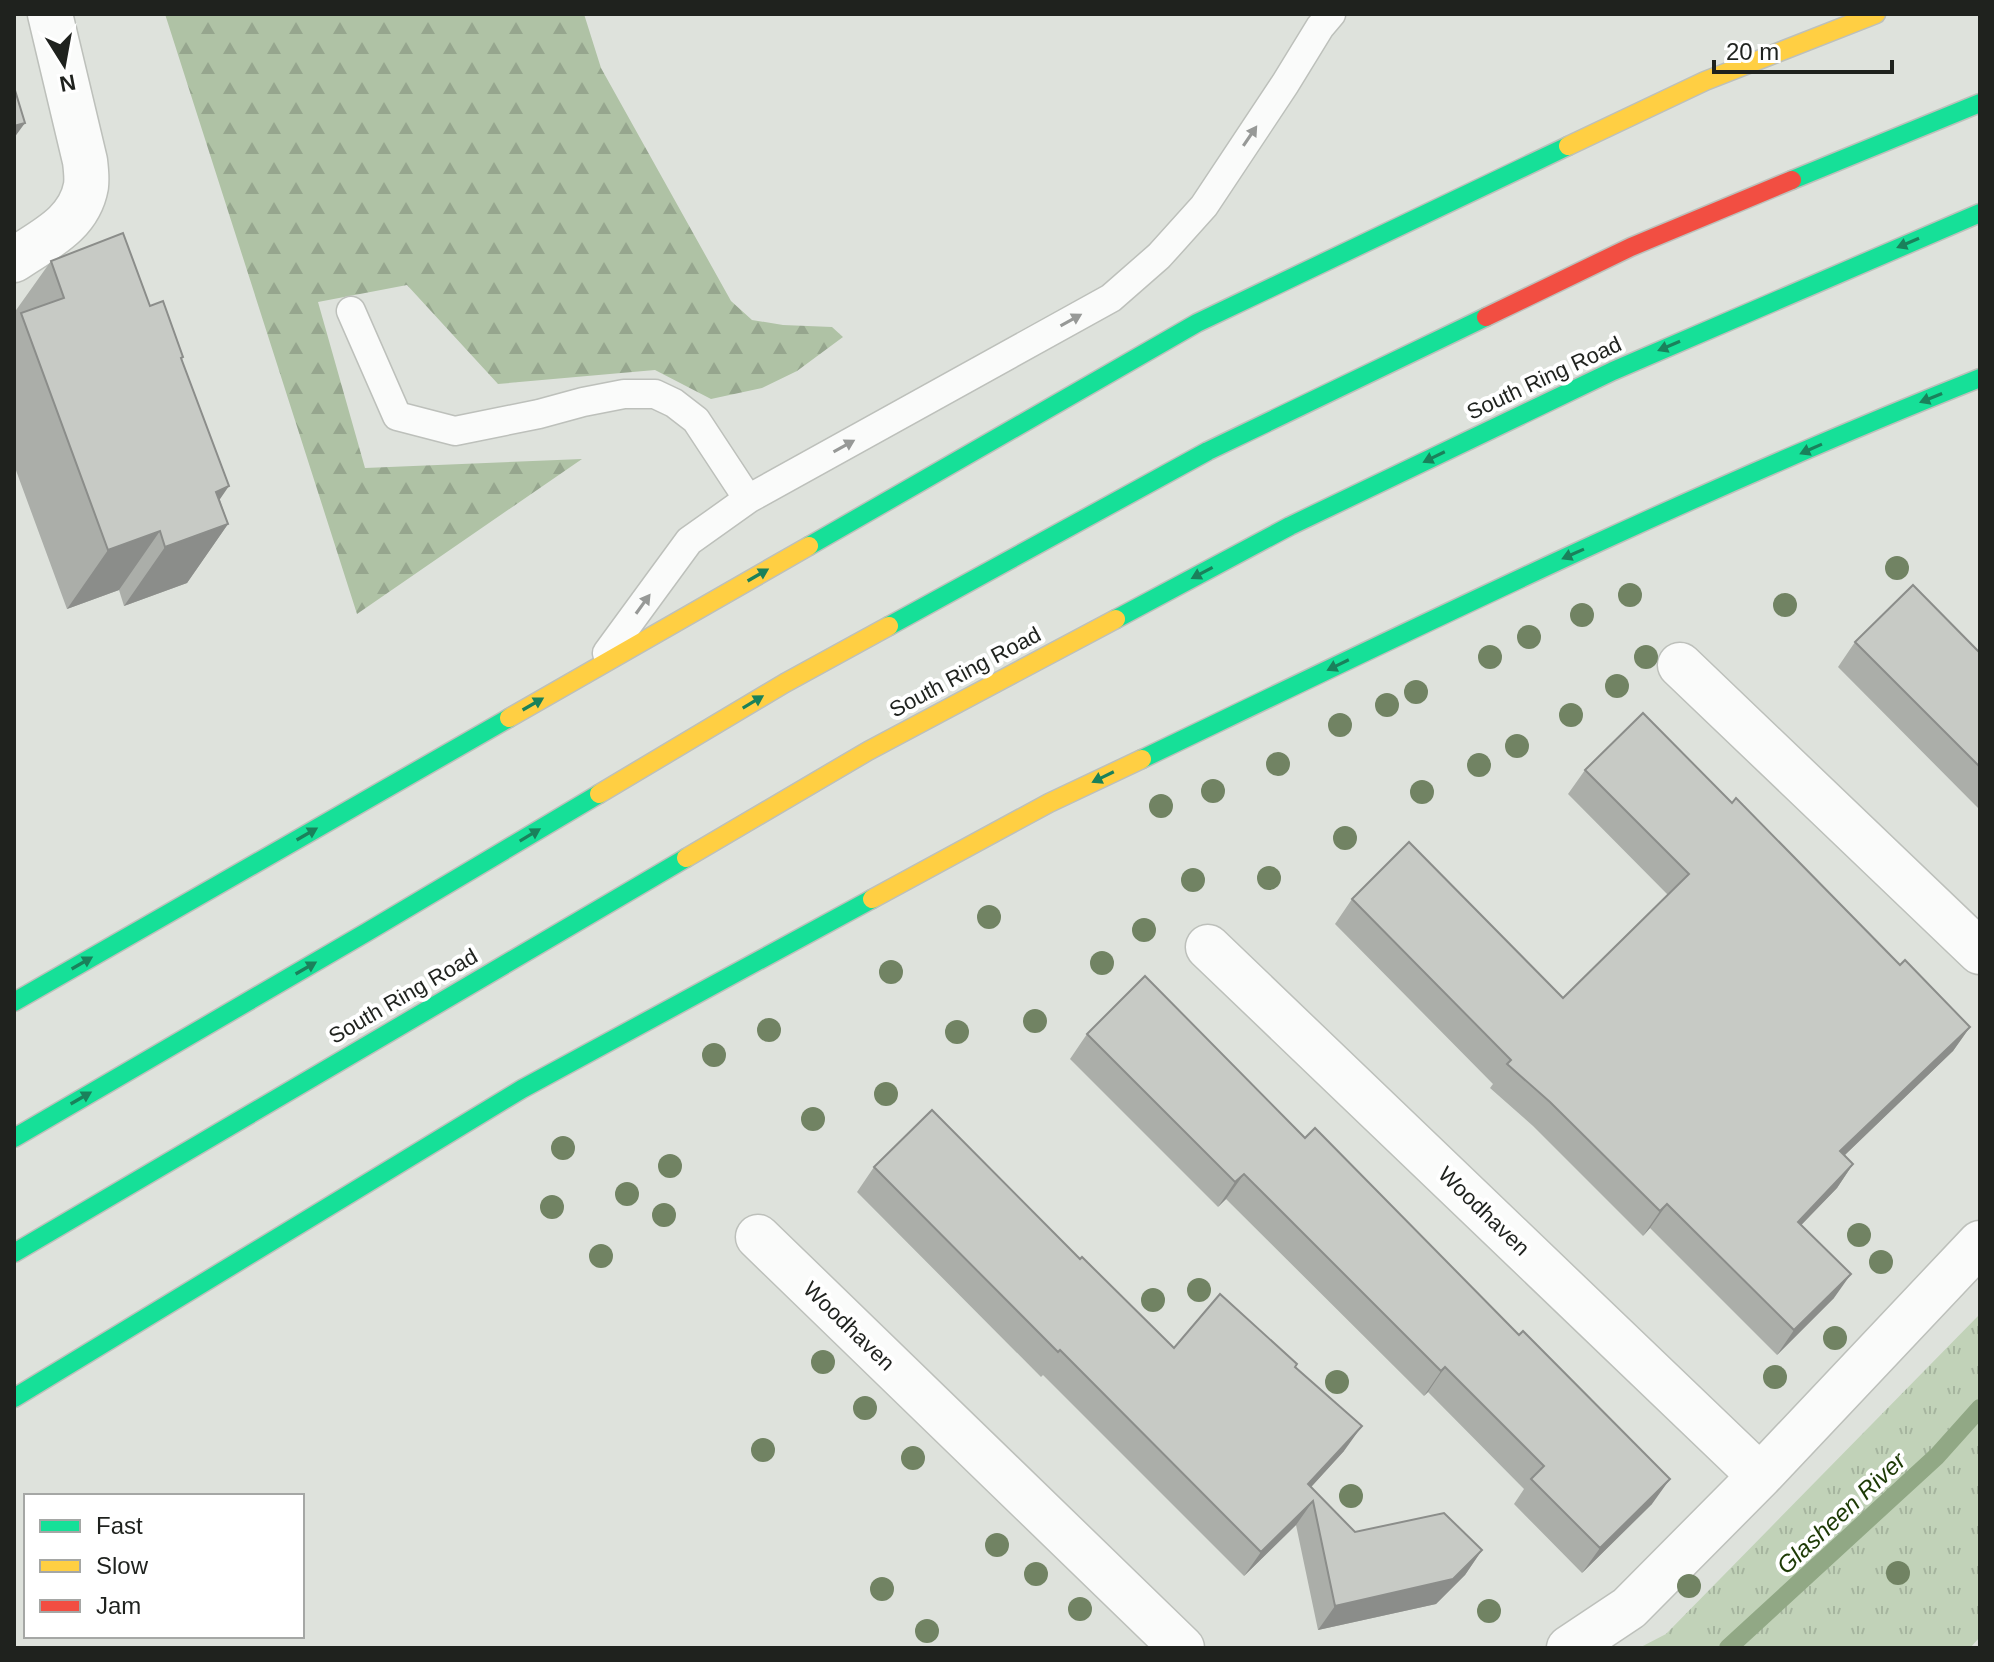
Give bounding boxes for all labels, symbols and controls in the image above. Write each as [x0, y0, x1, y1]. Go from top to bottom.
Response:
north arrow [24, 24, 104, 104]
scale bar [1714, 24, 1892, 74]
text: 20 m [1726, 38, 1779, 65]
text: N [58, 69, 78, 97]
one-way arrow [1242, 126, 1257, 147]
one-way arrow [1896, 237, 1920, 250]
one-way arrow [1060, 313, 1083, 327]
street label: South Ring Road [1463, 331, 1625, 425]
one-way arrow [1657, 340, 1681, 353]
one-way arrow [1919, 392, 1943, 405]
one-way arrow [832, 439, 855, 452]
one-way arrow [1799, 442, 1822, 455]
one-way arrow [1422, 450, 1446, 464]
one-way arrow [1561, 547, 1585, 560]
one-way arrow [1190, 567, 1213, 580]
one-way arrow [747, 568, 769, 582]
one-way arrow [635, 593, 651, 615]
street label: South Ring Road [885, 622, 1045, 722]
one-way arrow [1326, 658, 1349, 672]
one-way arrow [742, 695, 764, 709]
one-way arrow [521, 697, 544, 711]
one-way arrow [1091, 770, 1115, 784]
one-way arrow [296, 827, 318, 841]
one-way arrow [519, 828, 541, 842]
street label: South Ring Road [324, 943, 482, 1049]
one-way arrow [70, 956, 93, 970]
one-way arrow [295, 961, 317, 975]
one-way arrow [70, 1091, 93, 1105]
street label: Woodhaven [1433, 1161, 1535, 1261]
street label: Woodhaven [798, 1276, 900, 1376]
water label: Glasheen River [1771, 1446, 1911, 1579]
legend [24, 1494, 304, 1638]
text: Fast [96, 1512, 143, 1539]
text: Slow [96, 1552, 149, 1579]
text: Jam [96, 1592, 141, 1619]

